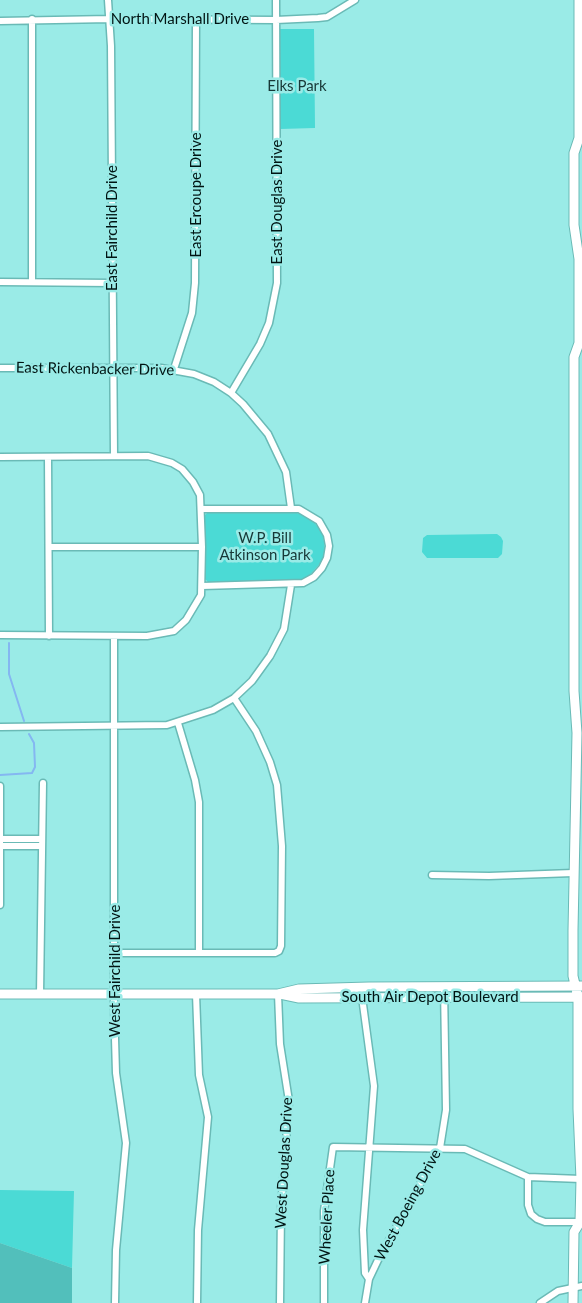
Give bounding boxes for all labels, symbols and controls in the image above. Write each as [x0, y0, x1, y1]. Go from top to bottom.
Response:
street label: North Marshall Drive [111, 10, 249, 28]
park label: Elks Park [267, 77, 327, 95]
street label: East Ercoupe Drive [187, 132, 205, 258]
street label: East Douglas Drive [268, 140, 286, 264]
street label: East Fairchild Drive [103, 165, 121, 291]
street label: East Rickenbacker Drive [16, 359, 174, 379]
park label: W.P. Bill Atkinson Park [219, 529, 311, 564]
street label: West Fairchild Drive [106, 905, 124, 1037]
street label: South Air Depot Boulevard [341, 988, 519, 1006]
street label: West Douglas Drive [272, 1097, 296, 1229]
street label: West Boeing Drive [371, 1146, 445, 1264]
street label: Wheeler Place [316, 1169, 338, 1265]

